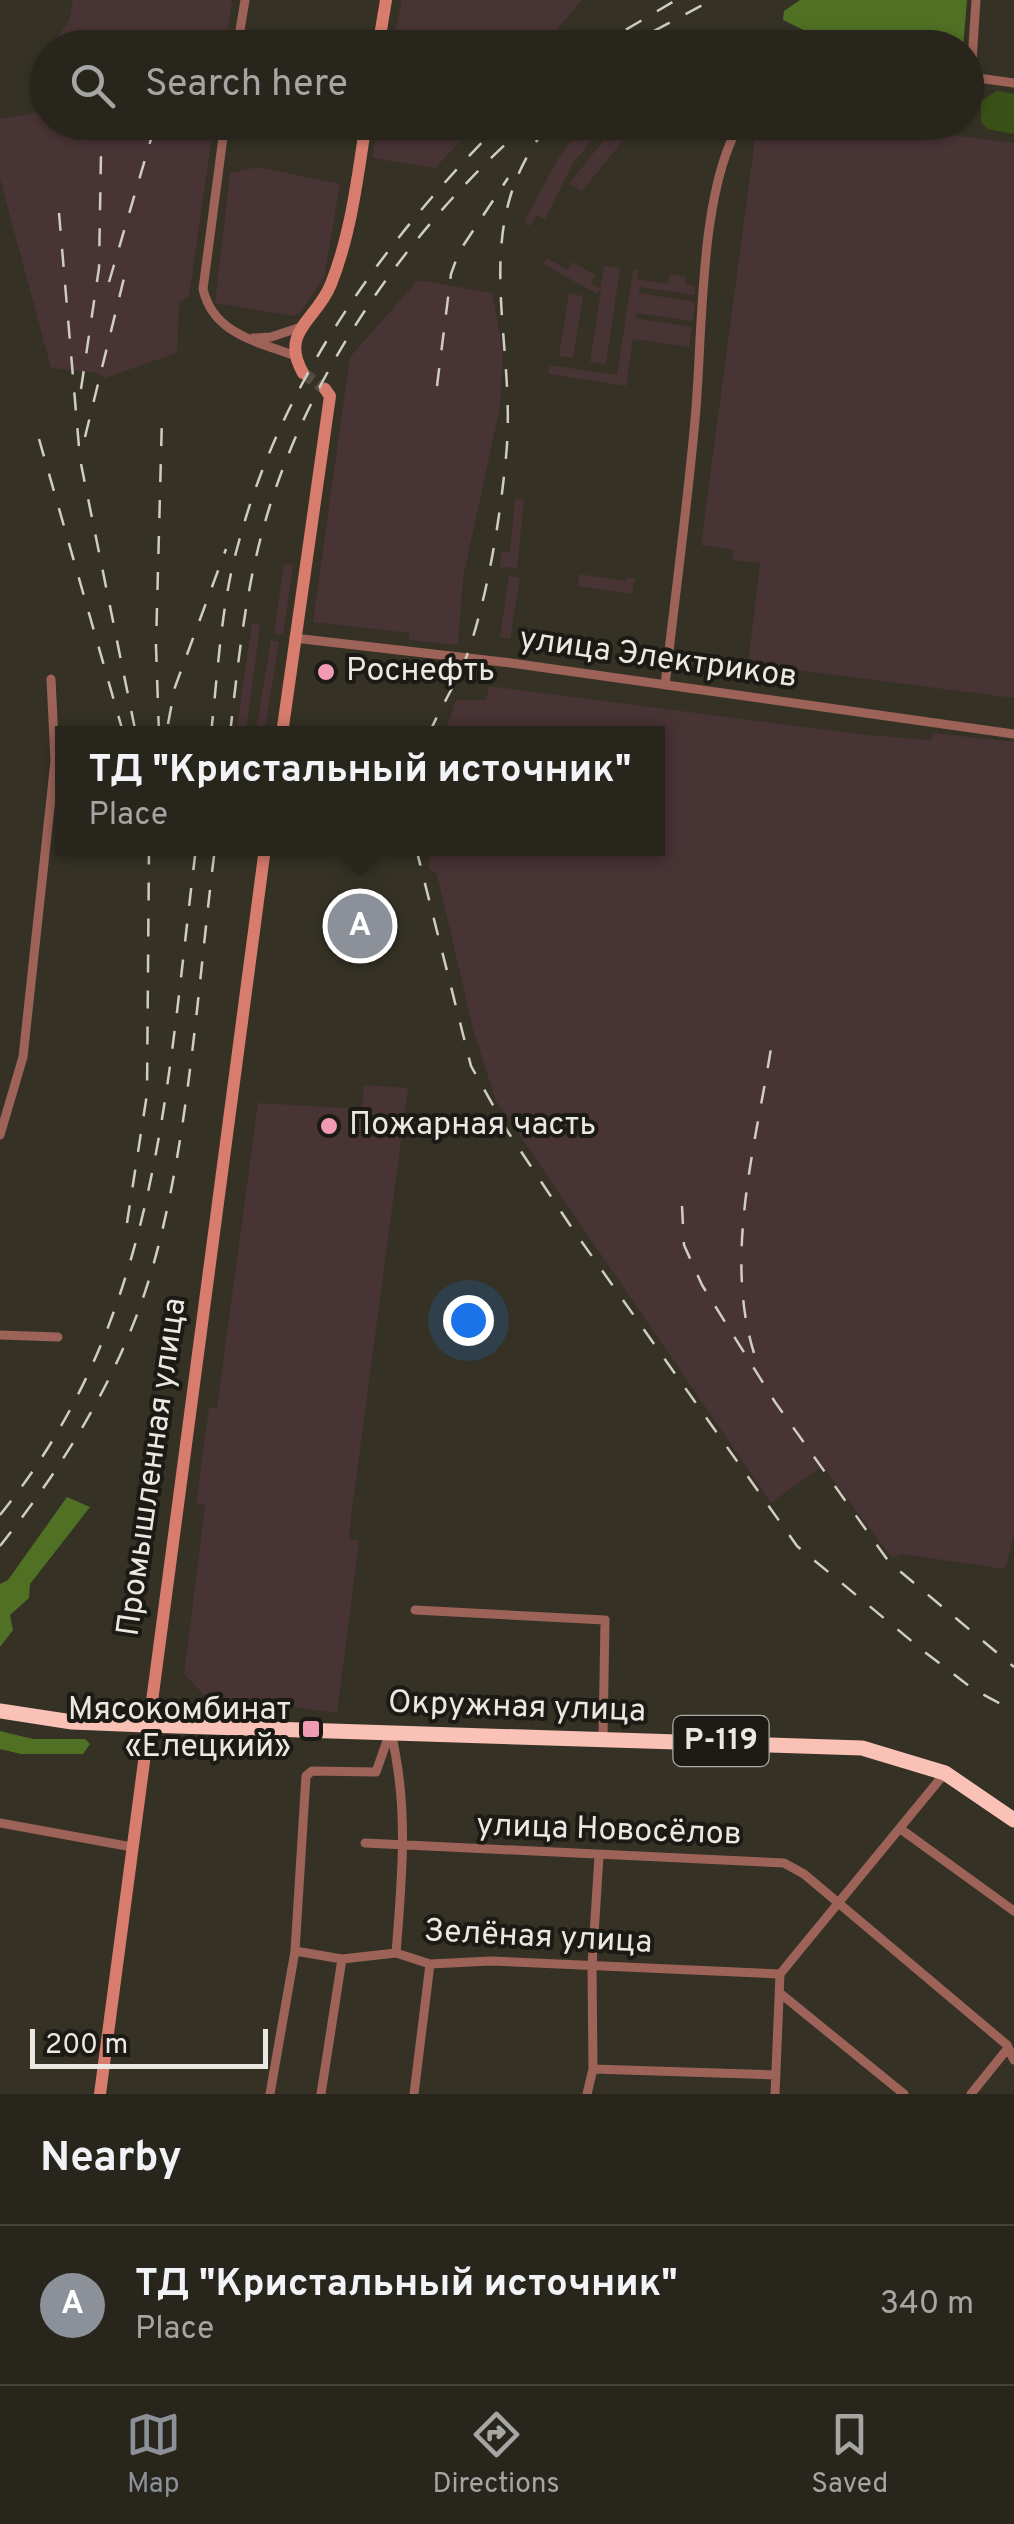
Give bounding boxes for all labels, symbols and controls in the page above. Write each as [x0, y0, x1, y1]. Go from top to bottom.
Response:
search box [30, 30, 984, 140]
icon: search [65, 58, 120, 113]
text: Search here [145, 61, 348, 110]
street label: улица Электриков [516, 620, 800, 698]
place label: Роснефть [346, 652, 495, 692]
marker: Роснефть [315, 661, 337, 683]
popup [55, 726, 665, 856]
text: ТД "Кристальный источник" [89, 747, 631, 796]
text: Place [89, 796, 168, 836]
pin: A [328, 888, 392, 964]
place label: Пожарная часть [349, 1106, 596, 1146]
marker: Пожарная часть [318, 1115, 340, 1137]
street label: Промышленная улица [109, 1295, 197, 1639]
your location [443, 1295, 494, 1346]
street label: Окружная улица [387, 1684, 647, 1732]
place label: Мясокомбинат «Елецкий» [68, 1691, 291, 1768]
road number: Р-119 [674, 1716, 768, 1766]
marker: Мясокомбинат «Елецкий» [300, 1718, 322, 1740]
street label: улица Новосёлов [476, 1806, 742, 1856]
street label: Зелёная улица [423, 1912, 653, 1964]
scale bar [30, 2024, 268, 2068]
text: 200 m [45, 2028, 128, 2064]
text: Nearby [40, 2133, 182, 2186]
text: ТД "Кристальный источник" [135, 2261, 678, 2310]
text: A [61, 2285, 84, 2325]
text: 340 m [880, 2285, 974, 2325]
text: Place [135, 2310, 214, 2350]
tab: Map [126, 2407, 181, 2503]
tab: Directions [432, 2407, 560, 2503]
tab: Saved [811, 2407, 888, 2503]

